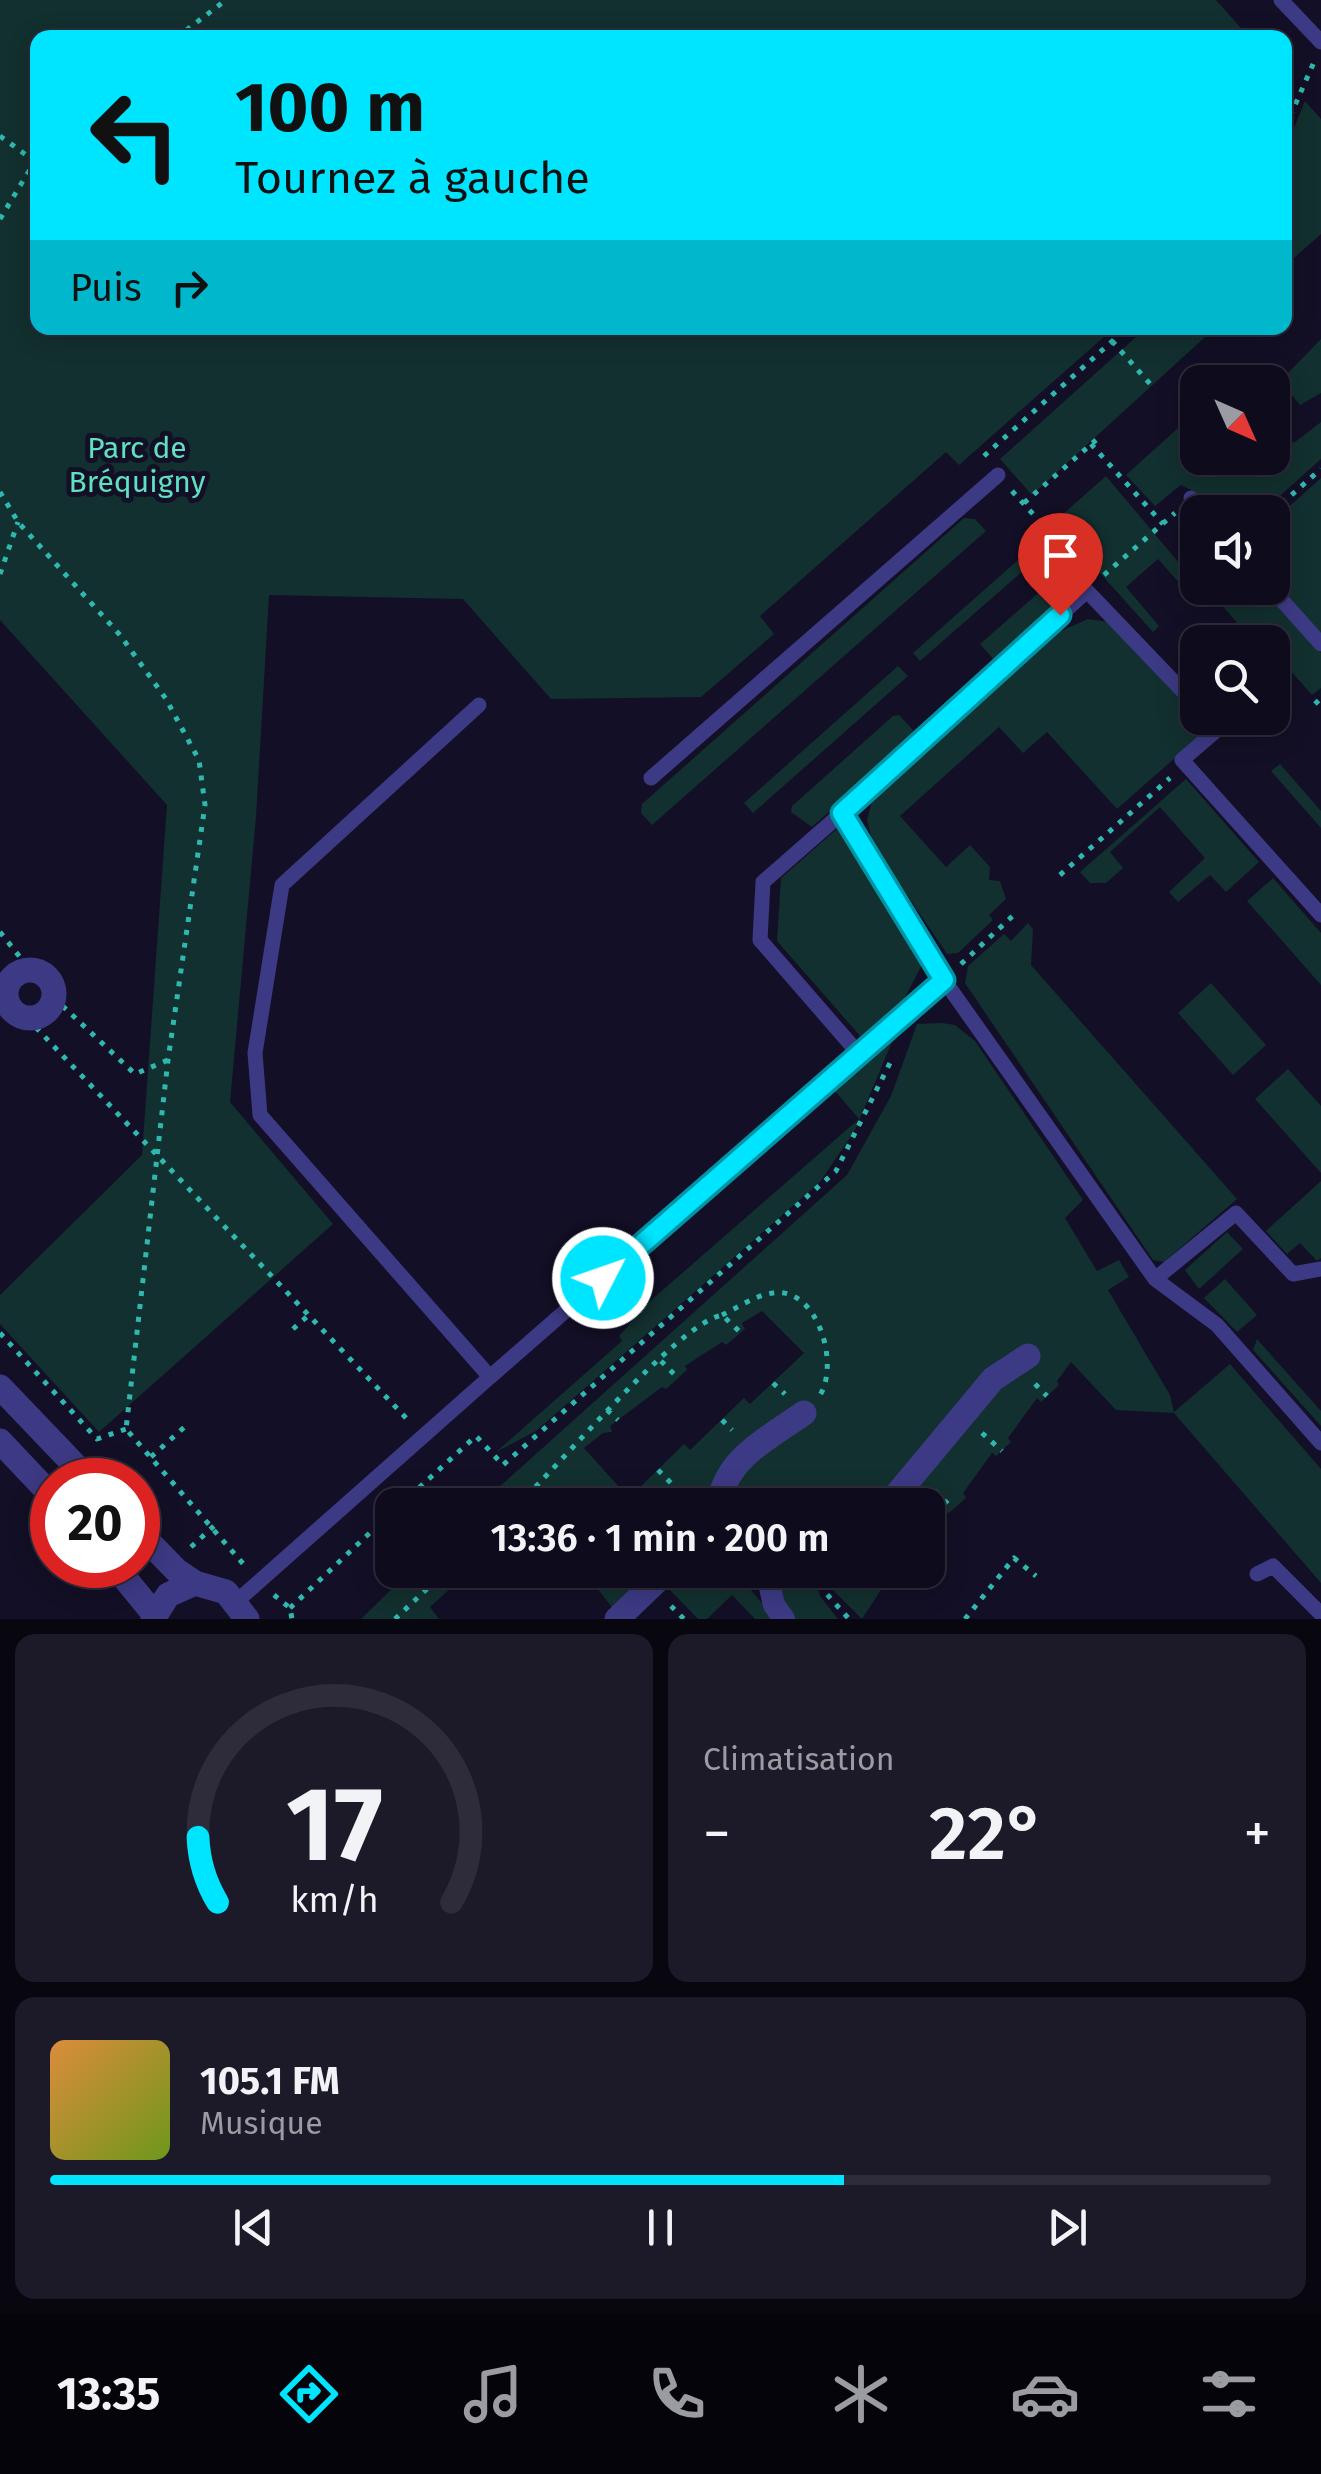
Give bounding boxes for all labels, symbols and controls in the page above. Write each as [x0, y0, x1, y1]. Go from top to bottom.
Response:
text: 100 m [235, 66, 425, 150]
icon: left [70, 70, 200, 200]
text: Tournez à gauche [235, 151, 590, 205]
icon: right [162, 260, 217, 315]
text: Puis [70, 265, 142, 311]
north arrow [1180, 365, 1290, 475]
map controls [1180, 365, 1290, 735]
park label: Parc de Bréquigny [69, 430, 206, 500]
button: sound [1180, 495, 1290, 605]
pin [1018, 513, 1103, 616]
icon: arrive [1033, 528, 1088, 583]
button: search [1180, 625, 1290, 735]
position arrow [551, 1226, 655, 1330]
speed limit sign: 20 [30, 1458, 160, 1588]
text: 13:36 · 1 min · 200 m [490, 1515, 830, 1561]
text: Climatisation [703, 1740, 894, 1778]
text: 17 [286, 1763, 382, 1888]
text: 22° [929, 1789, 1045, 1879]
text: − [703, 1801, 731, 1867]
text: + [1244, 1801, 1271, 1867]
text: km/h [290, 1879, 378, 1921]
text: 105.1 FM [200, 2058, 340, 2104]
text: Musique [200, 2104, 323, 2142]
icon: previous [226, 2200, 281, 2255]
icon: pause [633, 2200, 688, 2255]
icon: next [1040, 2200, 1095, 2255]
icon: directions [274, 2359, 344, 2429]
icon: music [458, 2359, 528, 2429]
icon: phone [642, 2359, 712, 2429]
icon: climate [826, 2359, 896, 2429]
icon: car [1010, 2359, 1080, 2429]
icon: filters [1194, 2359, 1264, 2429]
text: 13:35 [57, 2367, 160, 2421]

